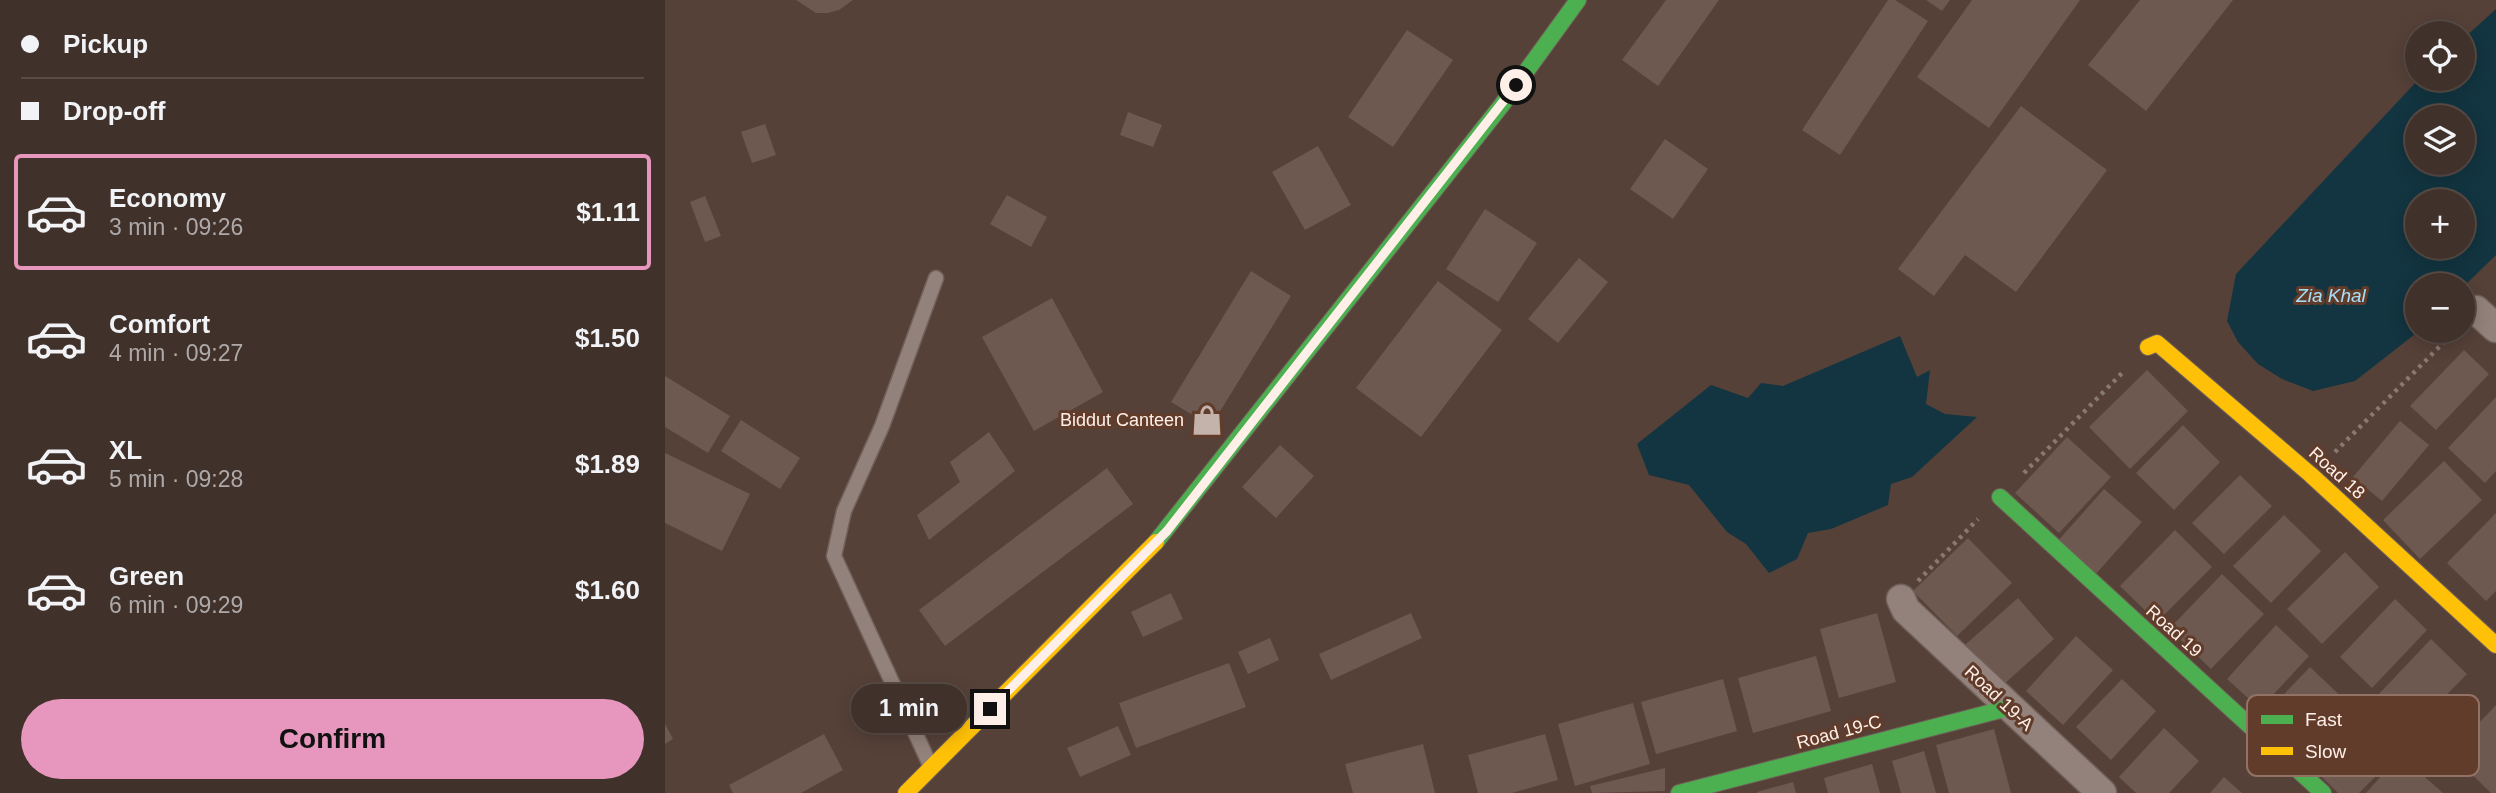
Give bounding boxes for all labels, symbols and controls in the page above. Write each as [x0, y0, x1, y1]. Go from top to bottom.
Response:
map controls [2405, 21, 2475, 343]
button: locate [2405, 21, 2475, 91]
text: Pickup [63, 29, 148, 59]
route start [1500, 69, 1532, 101]
text: Drop-off [63, 96, 166, 126]
button: layers [2405, 105, 2475, 175]
icon: car [25, 181, 88, 244]
text: Economy [109, 183, 226, 213]
button: + [2405, 189, 2475, 259]
text: $1.11 [576, 197, 640, 227]
text: 3 min · 09:26 [109, 214, 243, 240]
button: − [2405, 273, 2475, 343]
water label: Zia Khal [2295, 285, 2367, 306]
icon: car [25, 307, 88, 370]
text: Comfort [109, 309, 210, 339]
text: $1.50 [575, 323, 640, 353]
text: 4 min · 09:27 [109, 340, 243, 366]
shop icon: Biddut Canteen [1190, 403, 1224, 437]
place label: Biddut Canteen [1060, 410, 1184, 430]
icon: car [25, 433, 88, 496]
text: XL [109, 435, 142, 465]
street label: Road 18 [2305, 443, 2369, 503]
text: $1.89 [575, 449, 640, 479]
text: 5 min · 09:28 [109, 466, 243, 492]
icon: car [25, 559, 88, 622]
text: Green [109, 561, 184, 591]
text: $1.60 [575, 575, 640, 605]
text: 6 min · 09:29 [109, 592, 243, 618]
street label: Road 19 [2142, 601, 2206, 661]
street label: Road 19-A [1961, 661, 2037, 735]
callout: 1 min [850, 684, 965, 734]
route end [974, 693, 1006, 725]
text: 1 min [879, 695, 939, 721]
legend [2247, 695, 2479, 776]
button: Confirm [21, 699, 644, 779]
text: Fast [2305, 709, 2343, 730]
street label: Road 19-C [1794, 711, 1884, 753]
text: Slow [2305, 741, 2346, 762]

